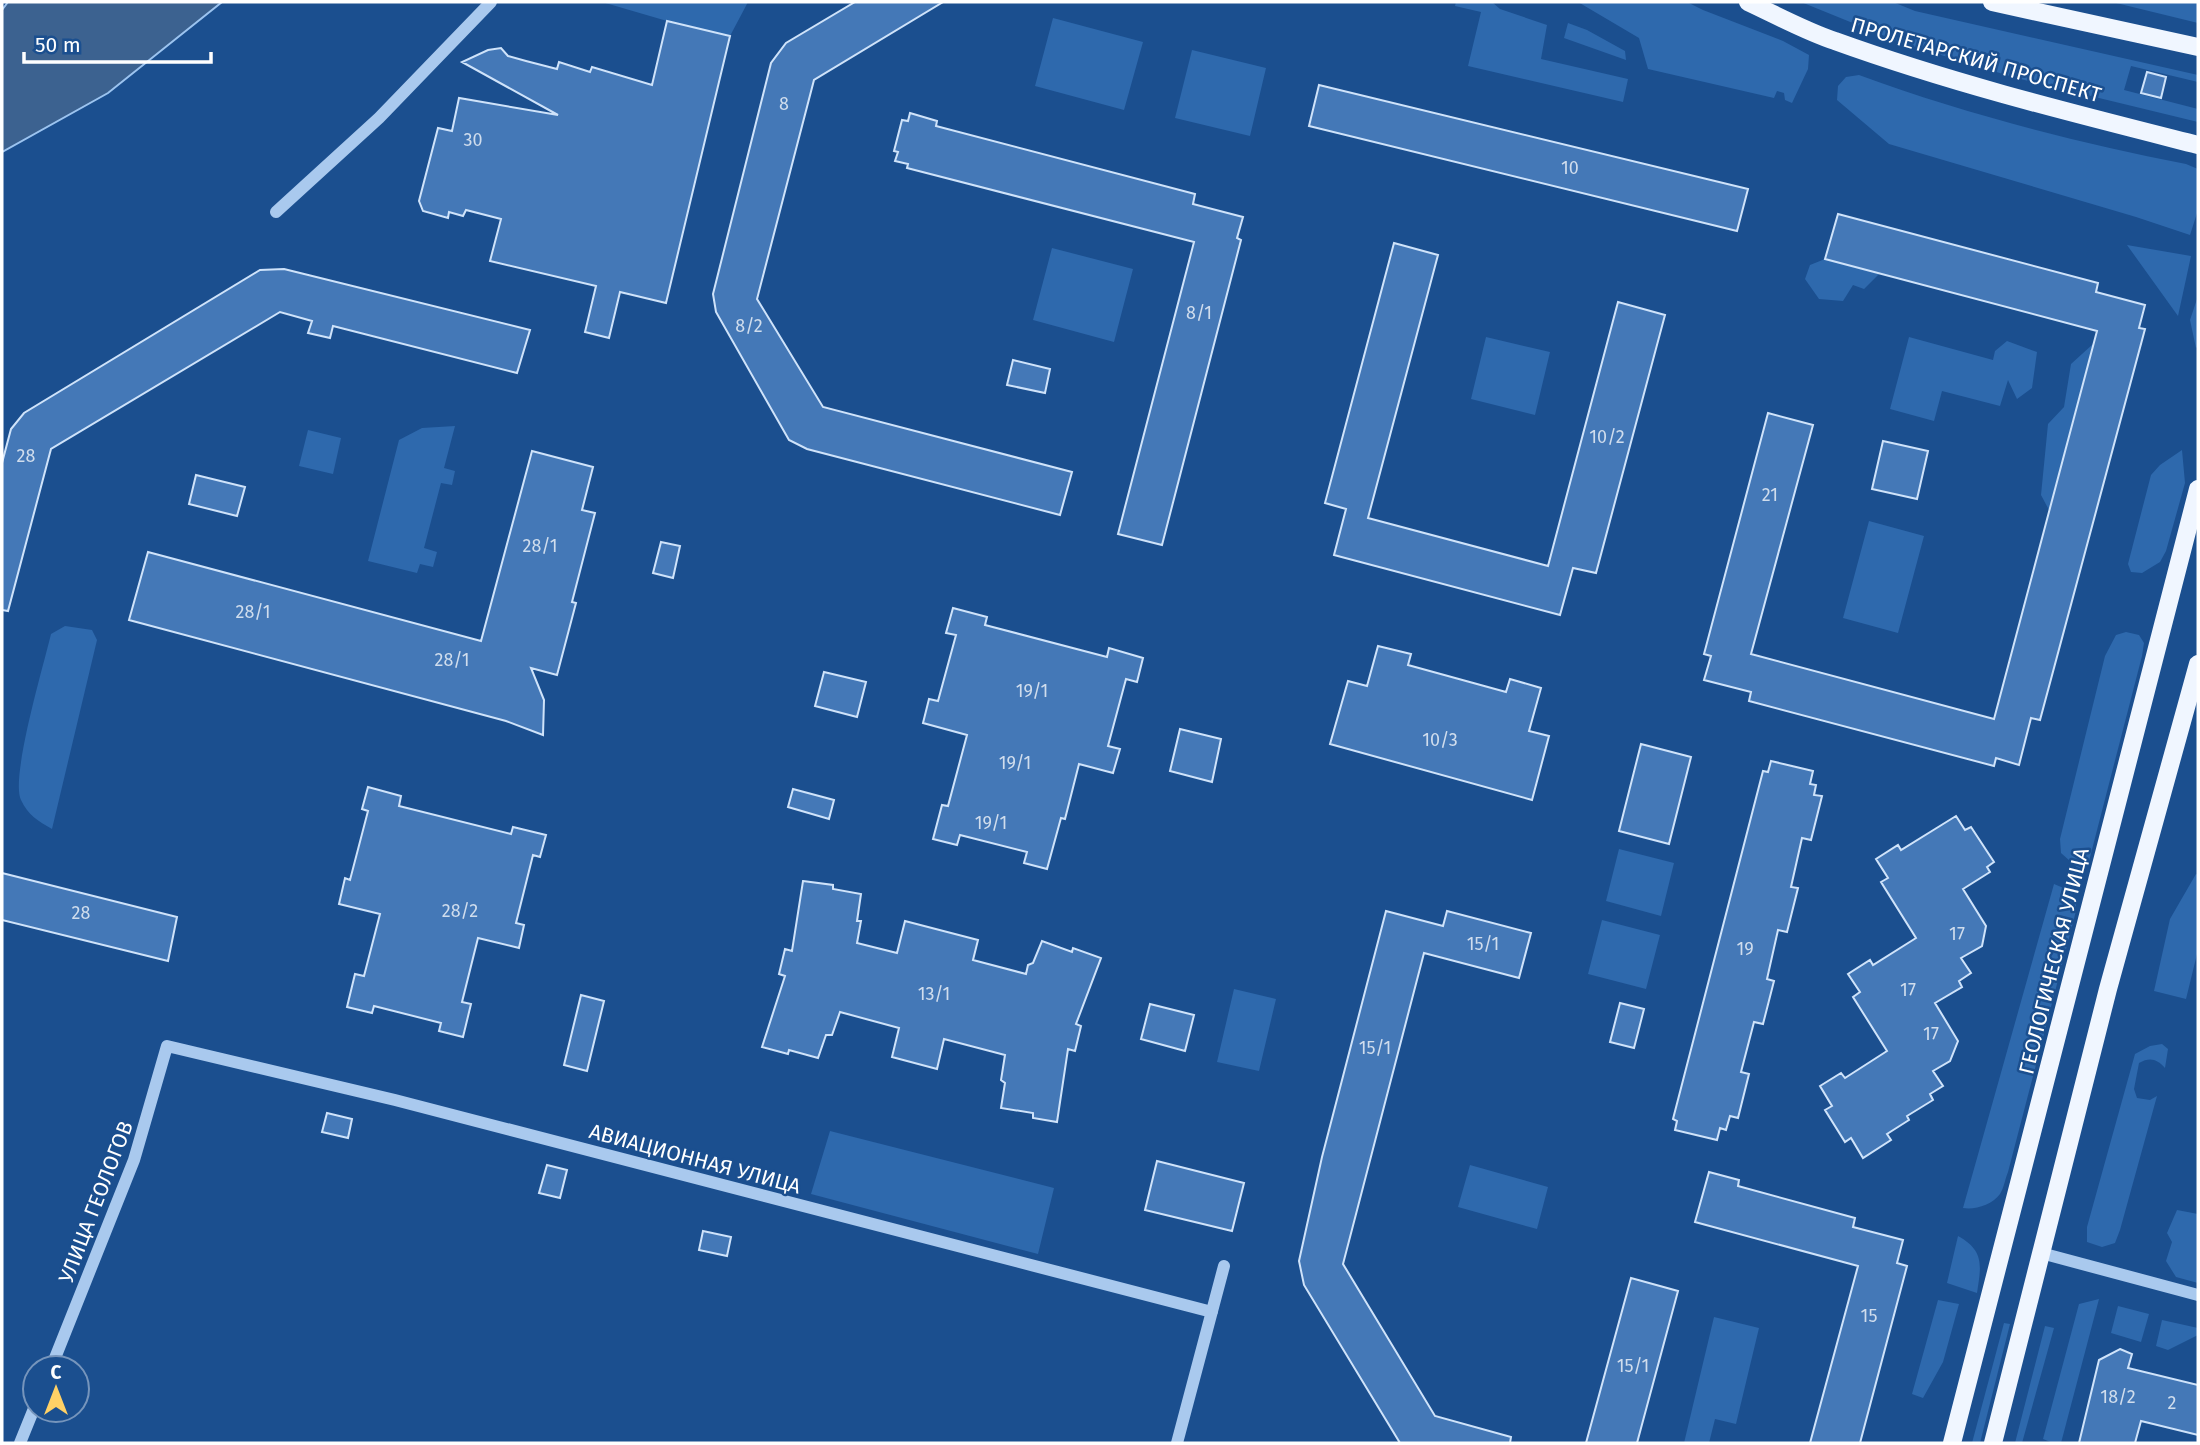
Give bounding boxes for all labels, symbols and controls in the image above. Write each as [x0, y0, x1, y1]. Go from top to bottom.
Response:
street label: ПРОЛЕТАРСКИЙ ПРОСПЕКТ [1848, 12, 2104, 108]
scale bar [24, 21, 212, 65]
text: 50 m [35, 32, 81, 58]
house number: 8 [779, 93, 789, 115]
house number: 30 [463, 129, 483, 151]
house number: 10 [1561, 157, 1579, 179]
house number: 8/1 [1186, 302, 1212, 324]
house number: 8/2 [735, 315, 763, 337]
house number: 10/2 [1589, 426, 1625, 448]
house number: 28 [17, 445, 35, 467]
house number: 21 [1762, 484, 1778, 506]
house number: 28/1 [523, 535, 557, 557]
house number: 28/1 [236, 601, 270, 623]
house number: 28/1 [435, 649, 469, 671]
house number: 19/1 [1016, 680, 1048, 702]
house number: 10/3 [1422, 729, 1458, 751]
house number: 19/1 [999, 752, 1031, 774]
house number: 19/1 [975, 812, 1007, 834]
street label: ГЕОЛОГИЧЕСКАЯ УЛИЦА [2013, 845, 2095, 1077]
house number: 28/2 [442, 900, 478, 922]
house number: 28 [72, 902, 90, 924]
house number: 17 [1949, 923, 1965, 945]
house number: 15/1 [1467, 933, 1499, 955]
house number: 19 [1736, 938, 1754, 960]
house number: 17 [1900, 979, 1916, 1001]
house number: 13/1 [918, 983, 950, 1005]
house number: 17 [1923, 1023, 1939, 1045]
house number: 15/1 [1359, 1037, 1391, 1059]
street label: УЛИЦА ГЕОЛОГОВ [53, 1117, 139, 1287]
street label: АВИАЦИОННАЯ УЛИЦА [586, 1118, 804, 1200]
house number: 15 [1861, 1305, 1877, 1327]
north arrow [21, 1354, 91, 1424]
house number: 15/1 [1617, 1355, 1649, 1377]
text: С [51, 1361, 62, 1384]
house number: 18/2 [2100, 1386, 2136, 1408]
house number: 2 [2168, 1392, 2177, 1414]

